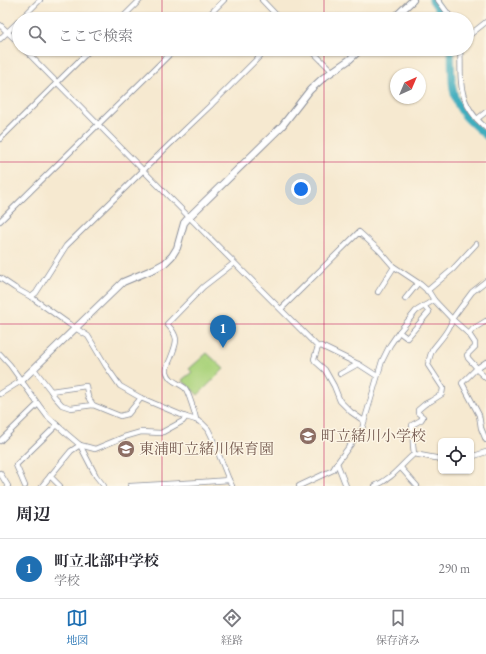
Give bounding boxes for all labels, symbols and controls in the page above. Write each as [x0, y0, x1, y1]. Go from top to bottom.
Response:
search box [12, 12, 474, 56]
icon: search [26, 23, 48, 45]
text: ここで検索 [58, 26, 133, 45]
north arrow [390, 68, 426, 104]
your location [291, 179, 311, 199]
pin: 1 [210, 315, 236, 348]
school or university icon: 町立緒川小学校 [298, 426, 318, 446]
place label: 町立緒川小学校 [321, 426, 426, 445]
map controls [438, 438, 474, 474]
button: locate [438, 438, 474, 474]
school or university icon: 東浦町立緒川保育園 [116, 439, 136, 459]
place label: 東浦町立緒川保育園 [139, 439, 274, 458]
text: 周辺 [16, 503, 50, 525]
text: 町立北部中学校 [54, 551, 159, 570]
text: 1 [26, 560, 32, 577]
text: 290 m [439, 560, 470, 577]
text: 学校 [54, 572, 80, 589]
tab: 地図 [66, 607, 88, 647]
tab: 経路 [221, 607, 243, 647]
tab: 保存済み [376, 607, 420, 647]

